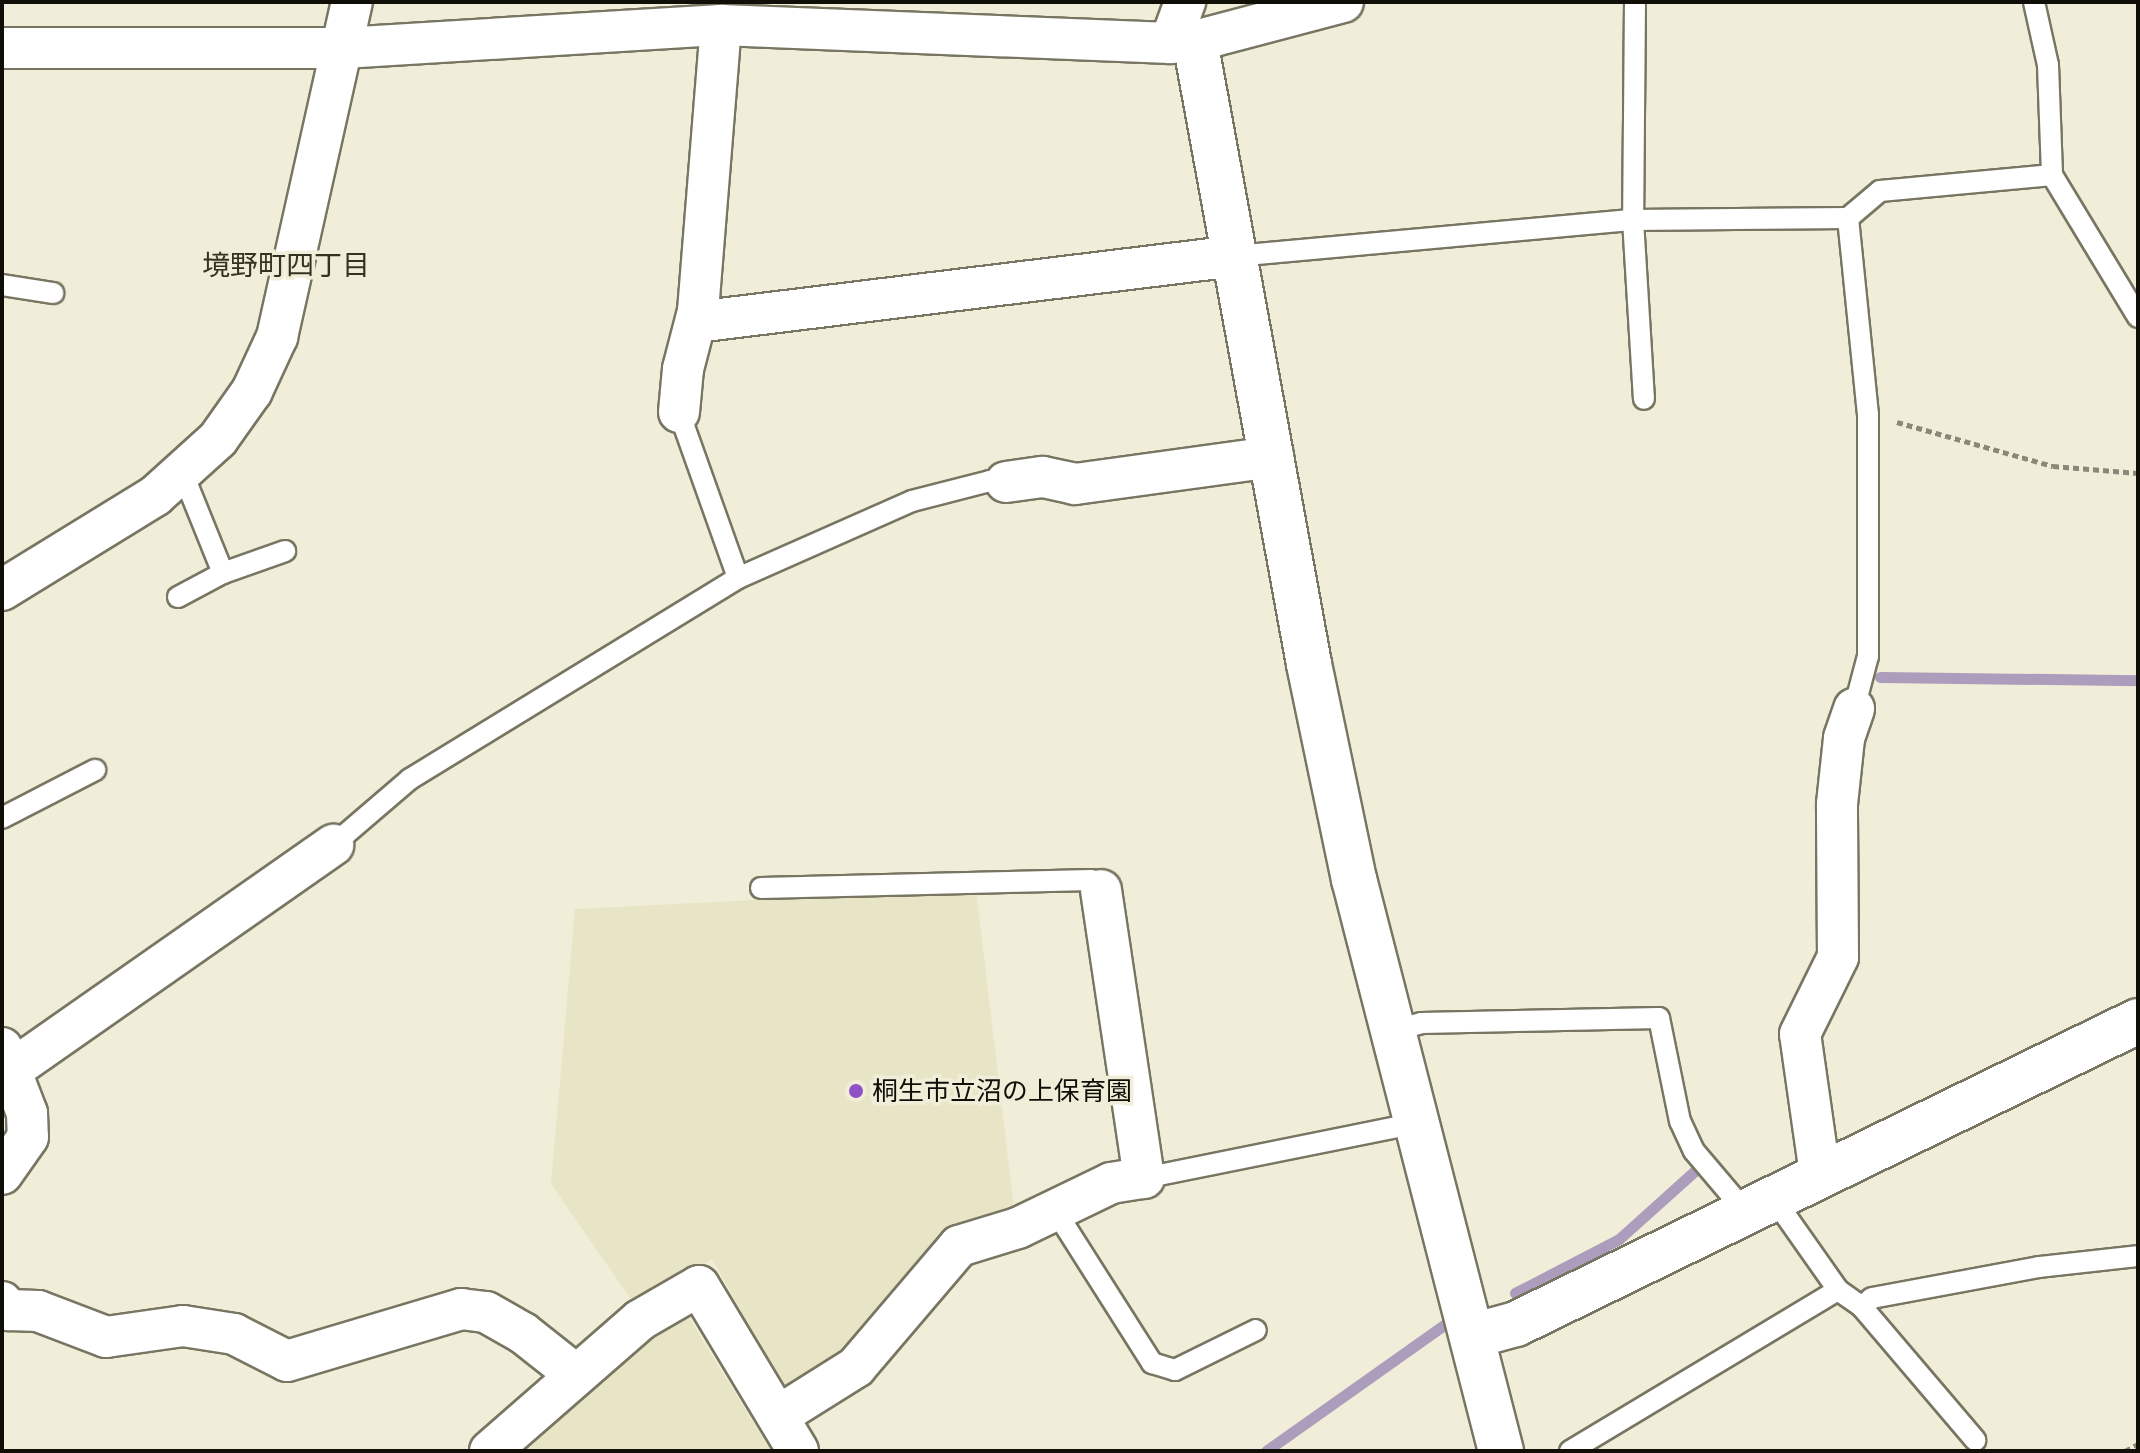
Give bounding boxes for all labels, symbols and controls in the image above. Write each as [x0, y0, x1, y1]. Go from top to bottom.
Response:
district label: 境野町四丁目 [202, 247, 370, 281]
place label: 桐生市立沼の上保育園 [872, 1075, 1132, 1107]
marker: 桐生市立沼の上保育園 [847, 1082, 865, 1100]

